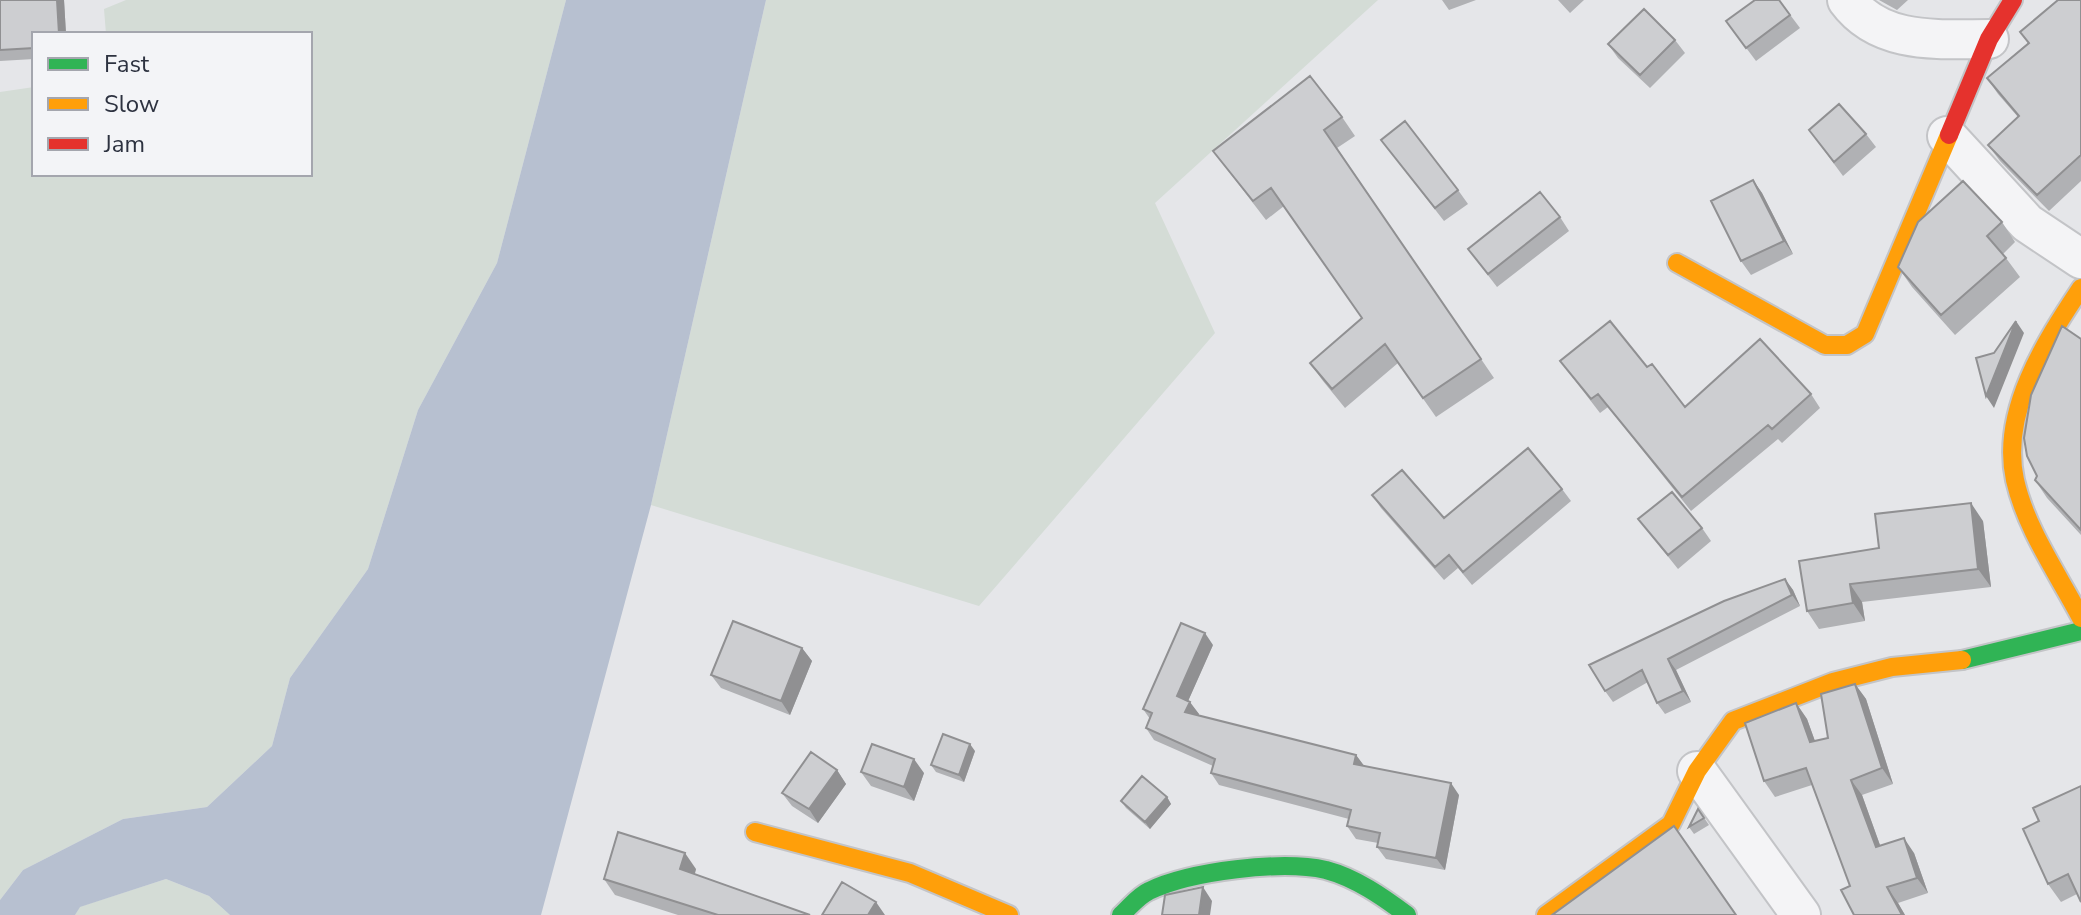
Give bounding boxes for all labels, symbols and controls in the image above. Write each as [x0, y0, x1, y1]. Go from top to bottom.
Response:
legend [32, 32, 312, 176]
text: Fast [104, 48, 150, 80]
text: Slow [104, 88, 159, 120]
text: Jam [103, 128, 145, 160]

